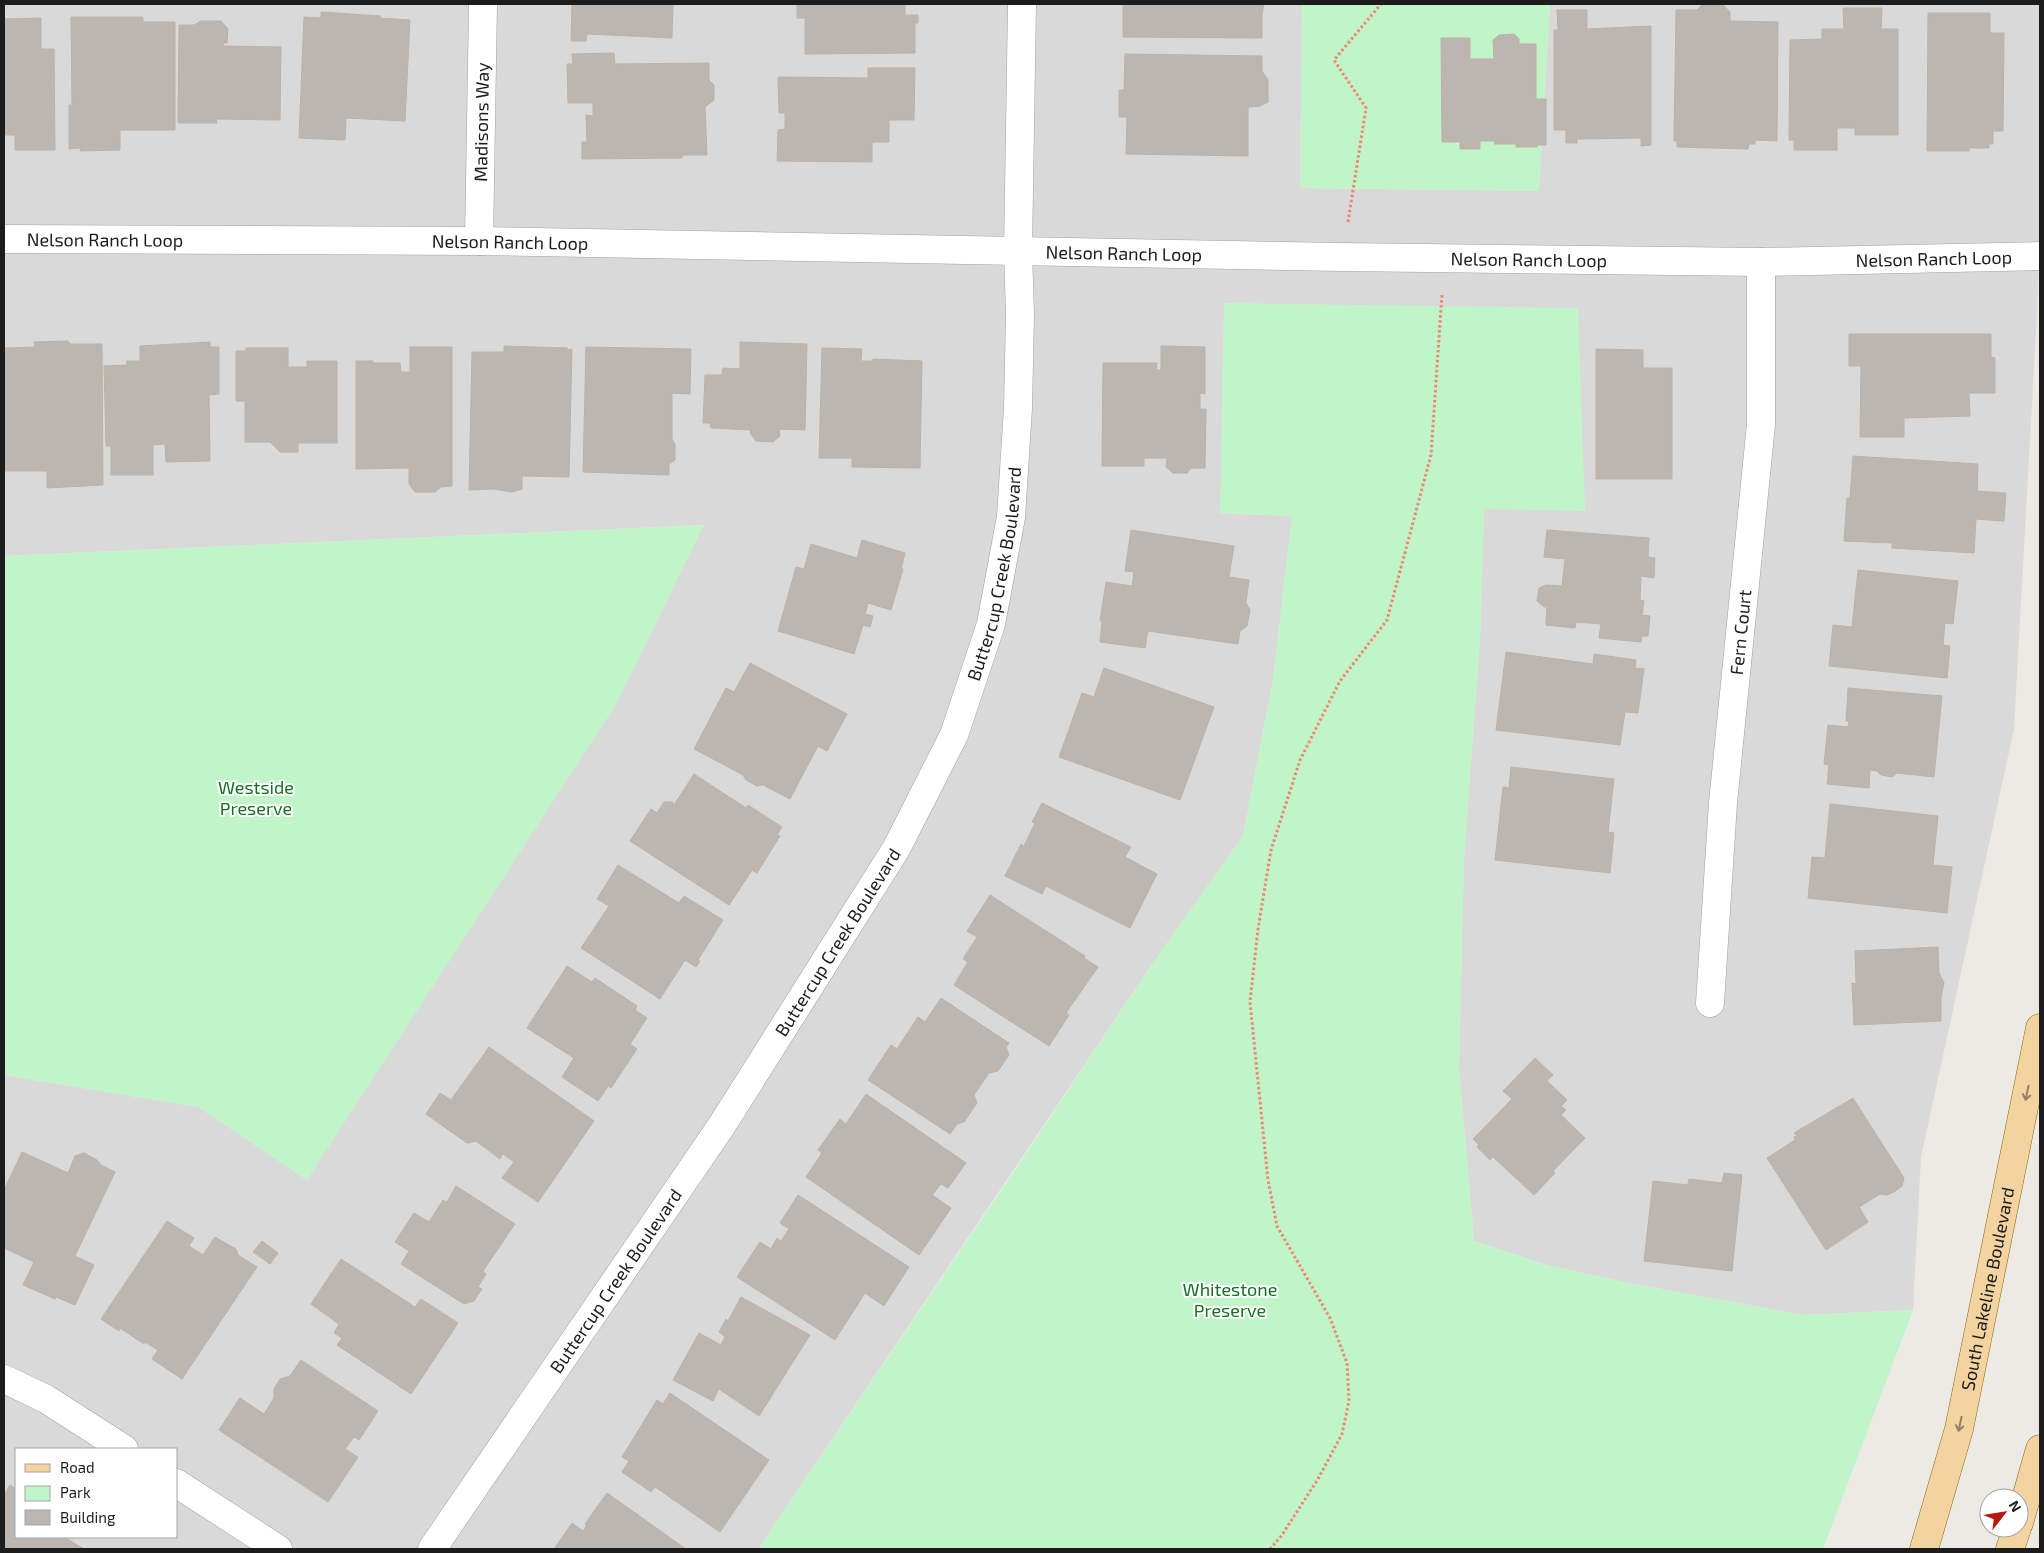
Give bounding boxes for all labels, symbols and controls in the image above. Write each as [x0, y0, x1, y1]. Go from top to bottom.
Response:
street label: Madisons Way [469, 62, 493, 182]
street label: Nelson Ranch Loop [27, 228, 183, 251]
street label: Nelson Ranch Loop [432, 230, 588, 254]
street label: Nelson Ranch Loop [1045, 241, 1202, 265]
street label: Nelson Ranch Loop [1855, 246, 2012, 271]
street label: Nelson Ranch Loop [1450, 247, 1607, 271]
street label: Buttercup Creek Boulevard [962, 466, 1025, 683]
street label: Fern Court [1725, 588, 1755, 676]
park label: Westside Preserve [218, 776, 294, 819]
street label: Buttercup Creek Boulevard [770, 844, 905, 1040]
one-way arrow [2022, 1084, 2031, 1100]
street label: Buttercup Creek Boulevard [545, 1184, 686, 1377]
street label: South Lakeline Boulevard [1956, 1185, 2019, 1392]
park label: Whitestone Preserve [1183, 1278, 1277, 1321]
one-way arrow [1954, 1415, 1964, 1431]
legend [15, 1448, 178, 1538]
text: Road [60, 1458, 95, 1476]
text: Park [60, 1483, 91, 1501]
north arrow [1979, 1488, 2029, 1538]
text: N [2006, 1497, 2025, 1515]
text: Building [60, 1508, 116, 1526]

